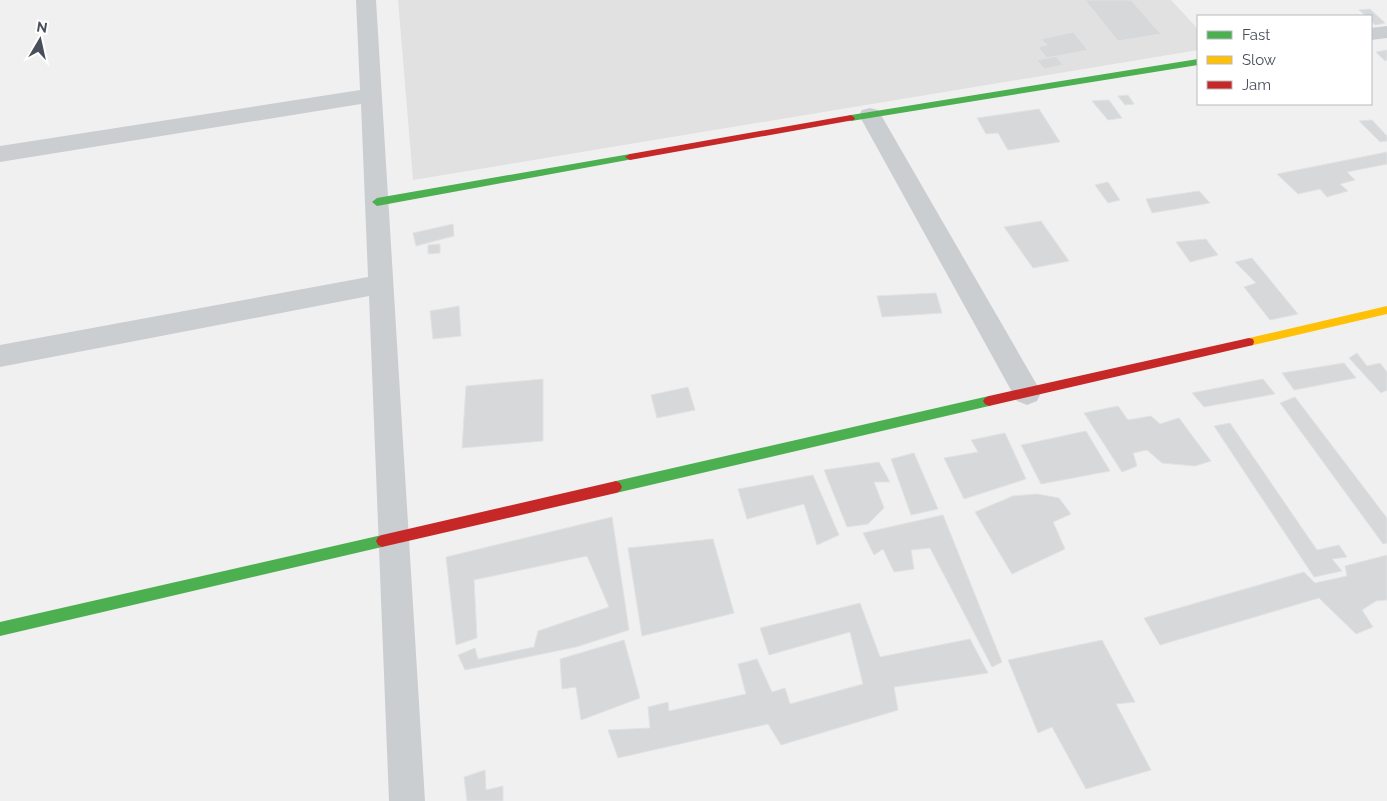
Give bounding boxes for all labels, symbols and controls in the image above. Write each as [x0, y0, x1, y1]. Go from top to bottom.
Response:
north arrow [15, 15, 65, 65]
legend [1197, 15, 1372, 105]
text: N [36, 18, 49, 36]
text: Fast [1242, 26, 1270, 44]
text: Slow [1242, 51, 1276, 69]
text: Jam [1242, 76, 1271, 94]

